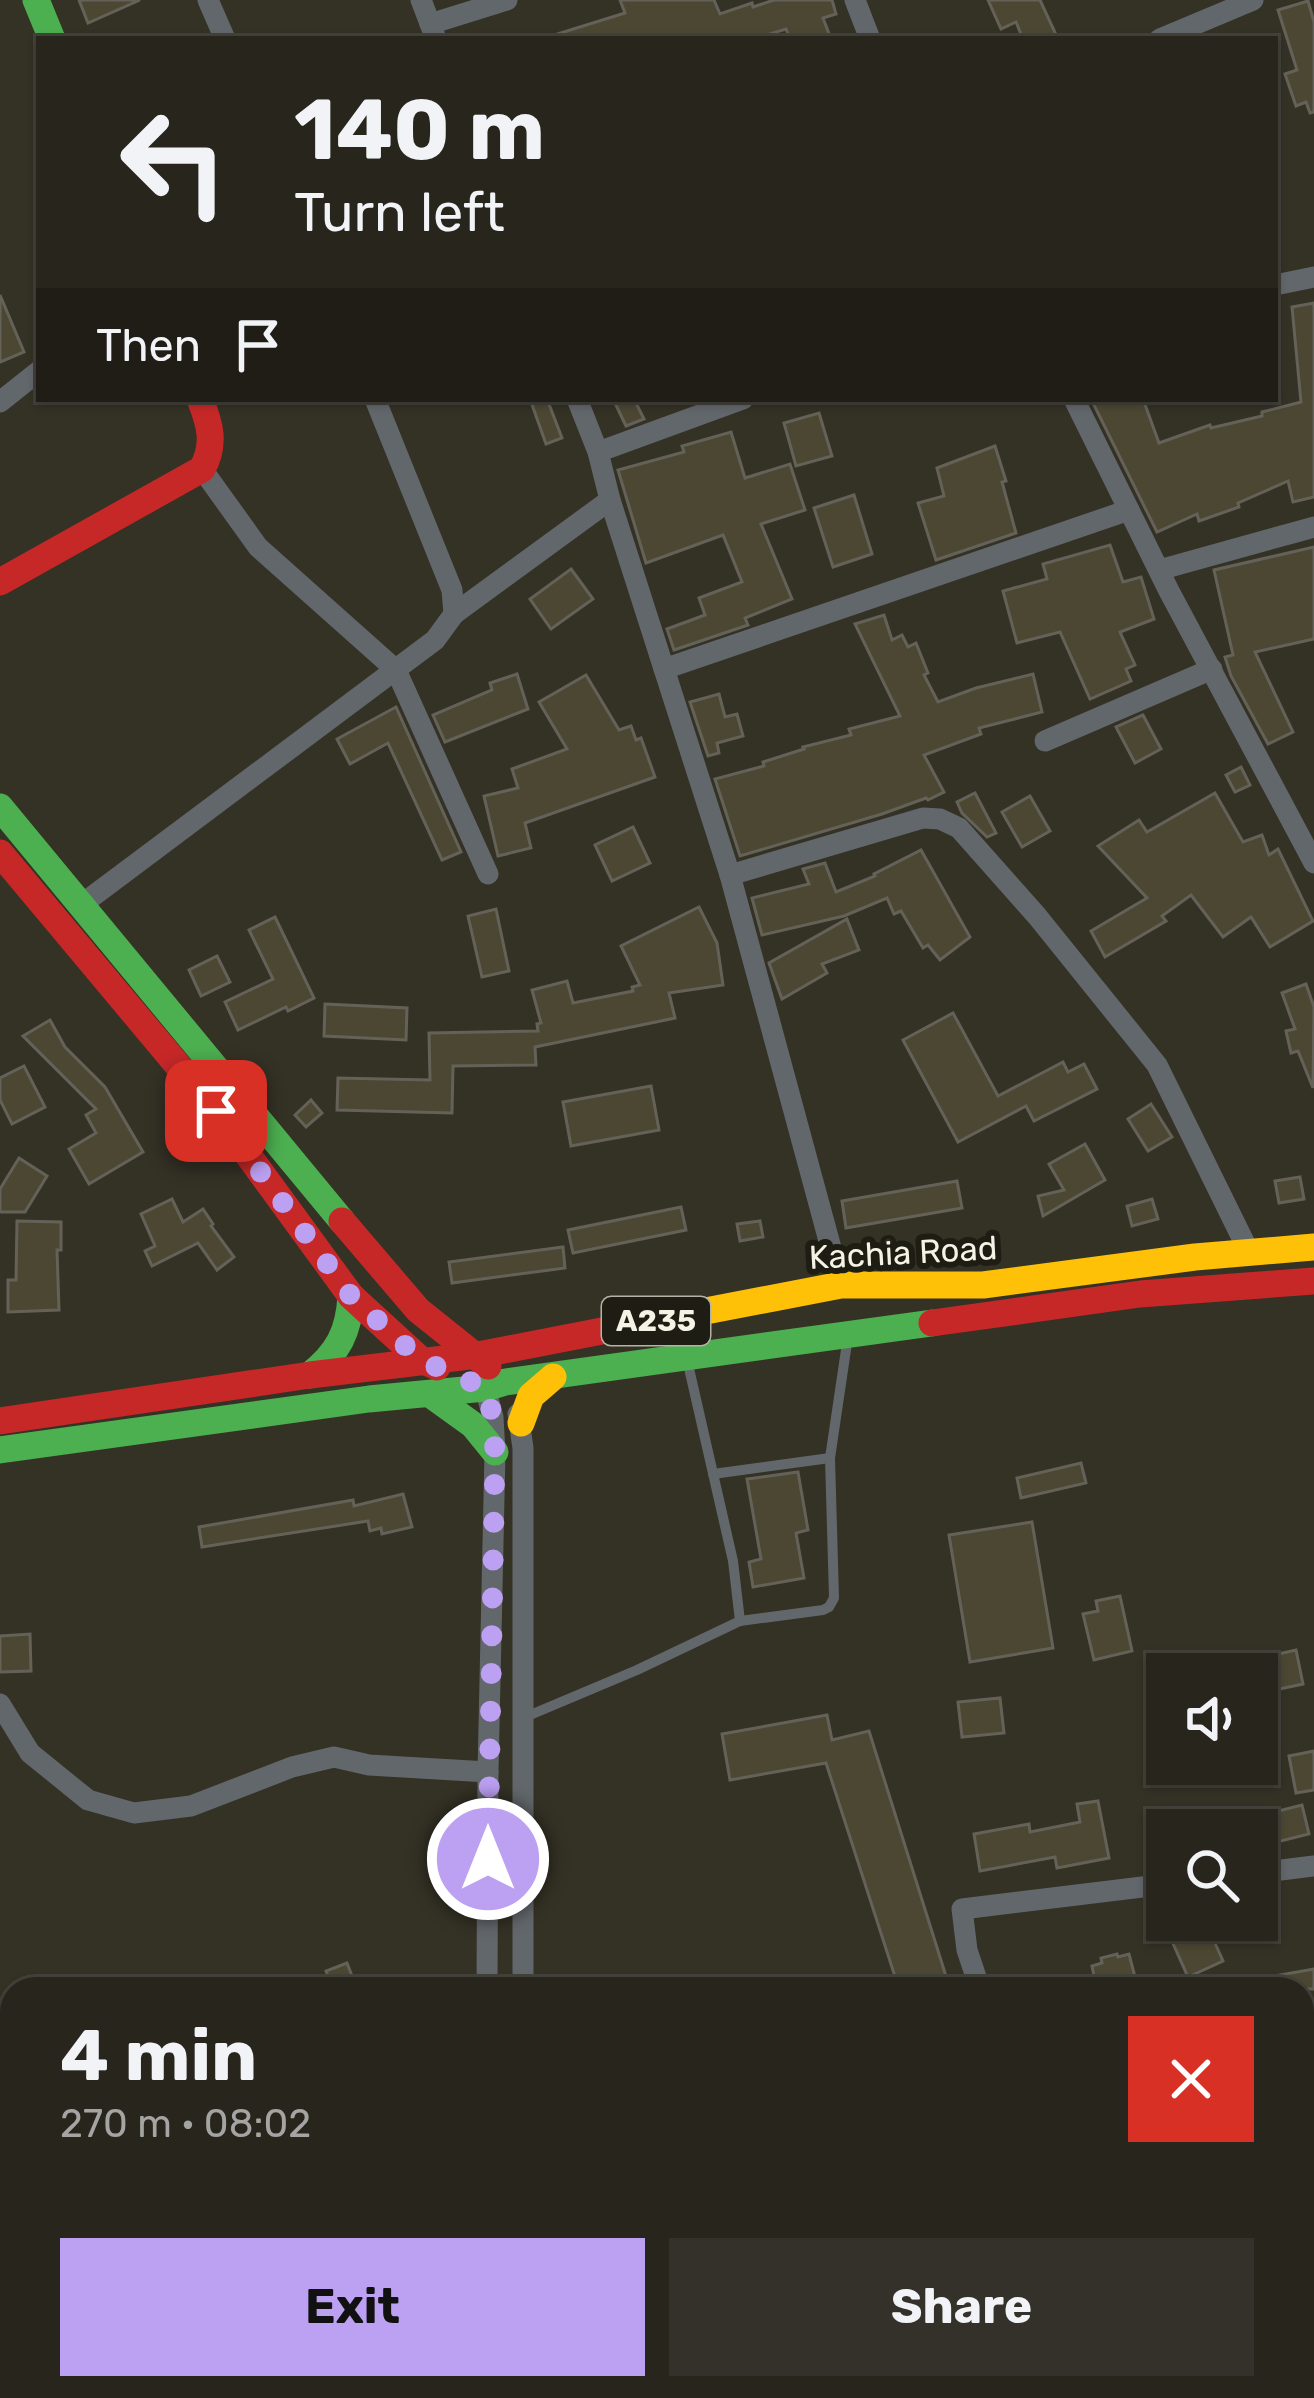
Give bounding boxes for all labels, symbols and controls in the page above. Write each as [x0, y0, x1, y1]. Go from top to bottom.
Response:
text: 140 m [294, 80, 545, 180]
icon: left [96, 84, 252, 240]
text: Turn left [294, 181, 505, 245]
icon: arrive [225, 312, 291, 378]
text: Then [96, 319, 201, 372]
pin [165, 1060, 267, 1162]
icon: arrive [183, 1078, 249, 1144]
street label: Kachia Road [808, 1228, 998, 1277]
road number: A235 [602, 1297, 710, 1345]
map controls [1146, 1653, 1278, 1941]
button: sound [1146, 1653, 1278, 1785]
position arrow [425, 1796, 551, 1922]
button: search [1146, 1809, 1278, 1941]
text: 4 min [60, 2013, 257, 2098]
button: close [1128, 2016, 1254, 2142]
text: 270 m · 08:02 [60, 2101, 311, 2147]
button: Exit [60, 2238, 645, 2376]
button: Share [669, 2238, 1254, 2376]

